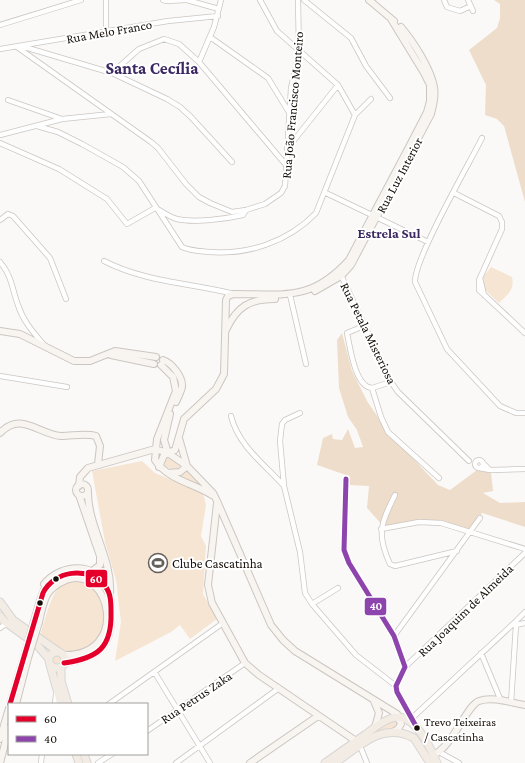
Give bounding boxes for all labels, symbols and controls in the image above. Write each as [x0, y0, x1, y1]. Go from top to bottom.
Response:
street label: Rua Melo Franco [65, 17, 153, 46]
street label: Rua João Francisco Monteiro [279, 31, 306, 179]
district label: Santa Cecília [105, 59, 199, 78]
street label: Rua Luz Interior [373, 134, 426, 216]
district label: Estrela Sul [357, 225, 421, 241]
street label: Rua Petala Misteriosa [337, 280, 400, 387]
sports icon: Clube Cascatinha [147, 552, 169, 574]
place label: Clube Cascatinha [172, 556, 263, 571]
street label: Rua Joaquim de Almeida [415, 561, 516, 660]
line badge: 60 [85, 569, 108, 588]
text: 60 [90, 573, 103, 585]
unlabelled marker [51, 574, 61, 584]
line badge: 40 [364, 597, 387, 616]
unlabelled marker [35, 598, 45, 608]
text: 40 [370, 600, 383, 612]
street label: Rua Petrus Zaka [158, 668, 235, 727]
legend [8, 703, 148, 755]
text: 60 [44, 712, 57, 726]
place label: Trevo Teixeiras / Cascatinha [424, 715, 496, 744]
marker: Trevo Teixeiras / Cascatinha [412, 723, 422, 733]
text: 40 [44, 732, 57, 746]

